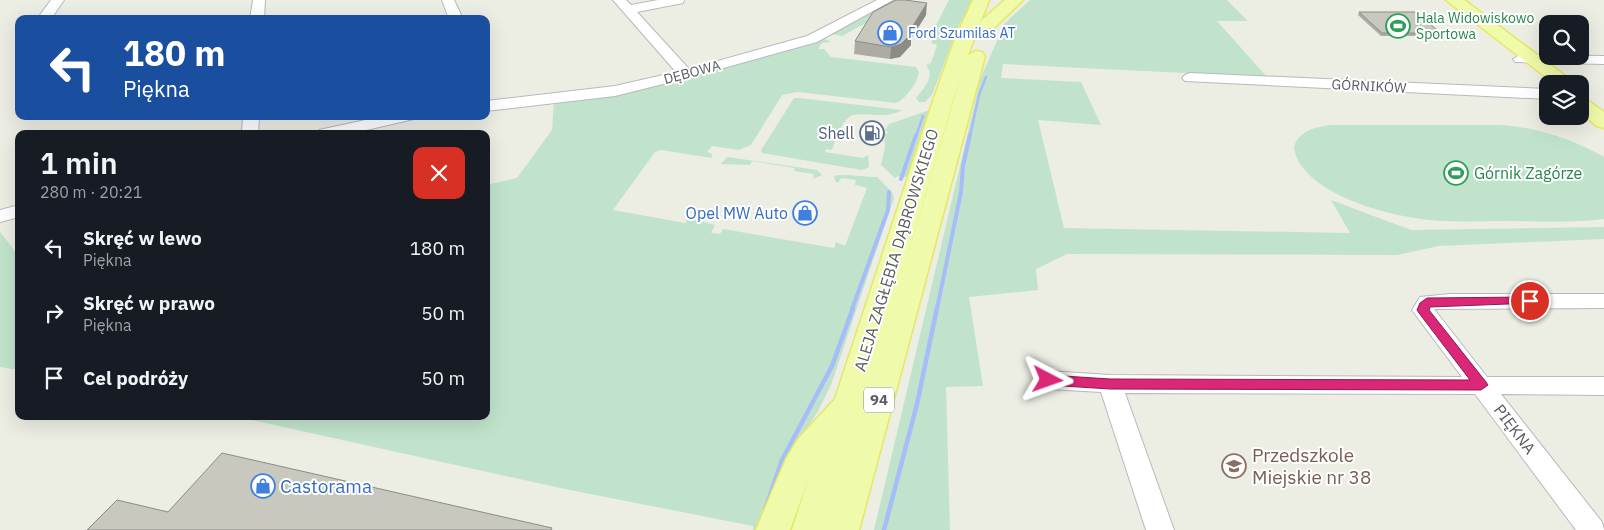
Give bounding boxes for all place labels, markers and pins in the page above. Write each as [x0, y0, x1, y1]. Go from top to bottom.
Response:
place label: Hala Widowiskowo Sportowa [1416, 9, 1534, 43]
sports icon: Hala Widowiskowo Sportowa [1385, 13, 1411, 39]
shop icon: Ford Szumilas AT [877, 20, 903, 46]
place label: Ford Szumilas AT [908, 24, 1016, 42]
fuel station icon: Shell [859, 120, 885, 146]
place label: Shell [818, 123, 854, 143]
sports icon: Górnik Zagórze [1443, 160, 1469, 186]
place label: Górnik Zagórze [1474, 163, 1583, 183]
shop icon: Opel MW Auto [792, 200, 818, 226]
place label: Opel MW Auto [686, 203, 788, 223]
pin [1509, 280, 1551, 322]
place label: Przedszkole Miejskie nr 38 [1252, 443, 1371, 489]
school or university icon: Przedszkole Miejskie nr 38 [1221, 453, 1247, 479]
shop icon: Castorama [250, 473, 276, 499]
place label: Castorama [280, 474, 372, 498]

